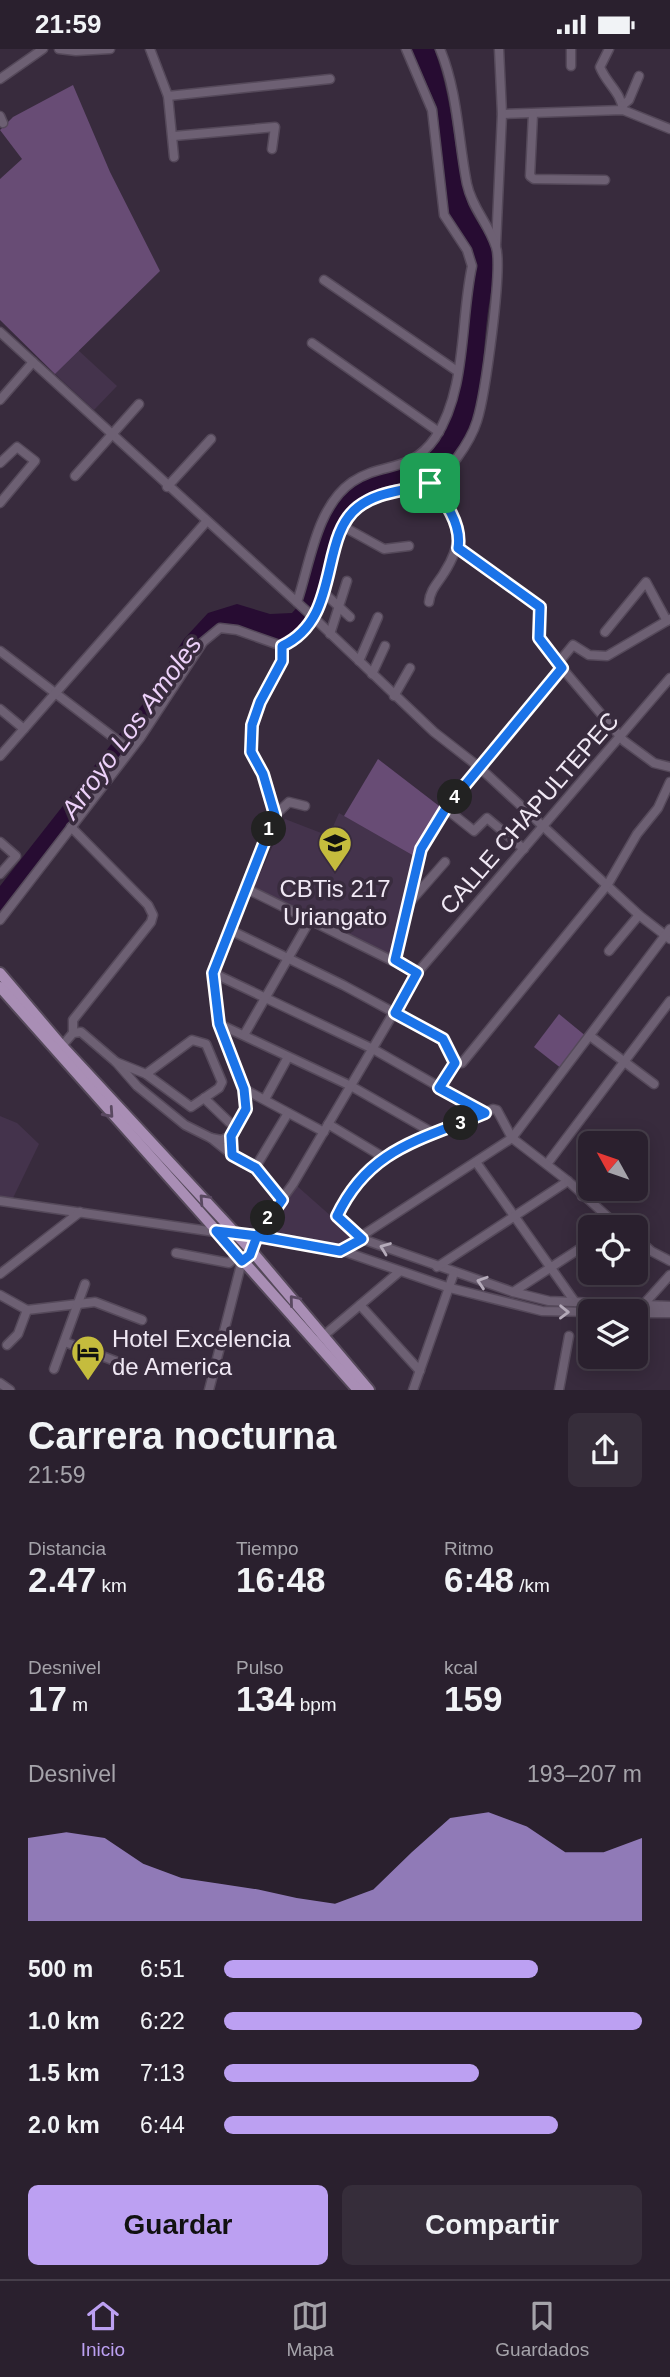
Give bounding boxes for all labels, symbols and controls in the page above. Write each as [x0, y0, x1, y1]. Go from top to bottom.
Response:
text: 21:59 [35, 9, 102, 39]
pin [400, 453, 460, 513]
icon: arrive [411, 464, 449, 502]
water label: Arroyo Los Amoles [53, 630, 207, 826]
street label: CALLE CHAPULTEPEC [434, 707, 624, 919]
pin: 4 [438, 779, 472, 815]
text: 4 [449, 786, 460, 807]
pin: 1 [252, 811, 286, 847]
text: 1 [263, 818, 274, 839]
school or university icon: CBTis 217 Uriangato [316, 824, 354, 873]
place label: CBTis 217 Uriangato [279, 875, 391, 930]
one-way arrow [101, 1104, 114, 1117]
pin: 3 [444, 1105, 478, 1141]
text: 3 [455, 1112, 466, 1133]
north arrow [578, 1131, 648, 1201]
map controls [578, 1131, 648, 1369]
one-way arrow [200, 1194, 212, 1207]
pin: 2 [250, 1201, 286, 1235]
text: 2 [262, 1207, 273, 1228]
button: locate [578, 1215, 648, 1285]
one-way arrow [380, 1242, 392, 1256]
one-way arrow [476, 1276, 489, 1290]
one-way arrow [290, 1296, 302, 1309]
button: layers [578, 1299, 648, 1369]
one-way arrow [559, 1304, 570, 1320]
place label: Hotel Excelencia de America [112, 1325, 291, 1380]
hotel icon: Hotel Excelencia de America [69, 1333, 107, 1382]
button: share [568, 1413, 642, 1487]
text: Carrera nocturna [28, 1415, 336, 1457]
text: 21:59 [28, 1462, 86, 1488]
text: Distancia [28, 1538, 106, 1559]
text: Tiempo [236, 1538, 299, 1559]
text: Ritmo [444, 1538, 494, 1559]
text: 2.47 [28, 1560, 96, 1599]
text: 16:48 [236, 1560, 326, 1599]
text: 6:48 [444, 1560, 514, 1599]
text: km [96, 1575, 127, 1596]
text: /km [514, 1575, 550, 1596]
text: Desnivel [28, 1657, 101, 1678]
text: Pulso [236, 1657, 284, 1678]
text: kcal [444, 1657, 478, 1678]
text: 17 [28, 1679, 67, 1718]
text: 134 [236, 1679, 294, 1718]
text: 159 [444, 1679, 502, 1718]
text: m [67, 1694, 88, 1715]
text: bpm [294, 1694, 337, 1715]
text: Desnivel [28, 1761, 116, 1787]
text: 193–207 m [527, 1761, 642, 1787]
text: 500 m [28, 1956, 93, 1982]
text: 6:51 [140, 1956, 185, 1982]
text: 1.0 km [28, 2008, 100, 2034]
text: 6:22 [140, 2008, 185, 2034]
text: 1.5 km [28, 2060, 100, 2086]
text: 7:13 [140, 2060, 185, 2086]
text: 2.0 km [28, 2112, 100, 2138]
text: 6:44 [140, 2112, 185, 2138]
button: Guardar [28, 2185, 328, 2265]
button: Compartir [342, 2185, 642, 2265]
tab: Inicio [81, 2297, 125, 2361]
tab: Mapa [286, 2297, 334, 2361]
tab: Guardados [495, 2297, 589, 2361]

